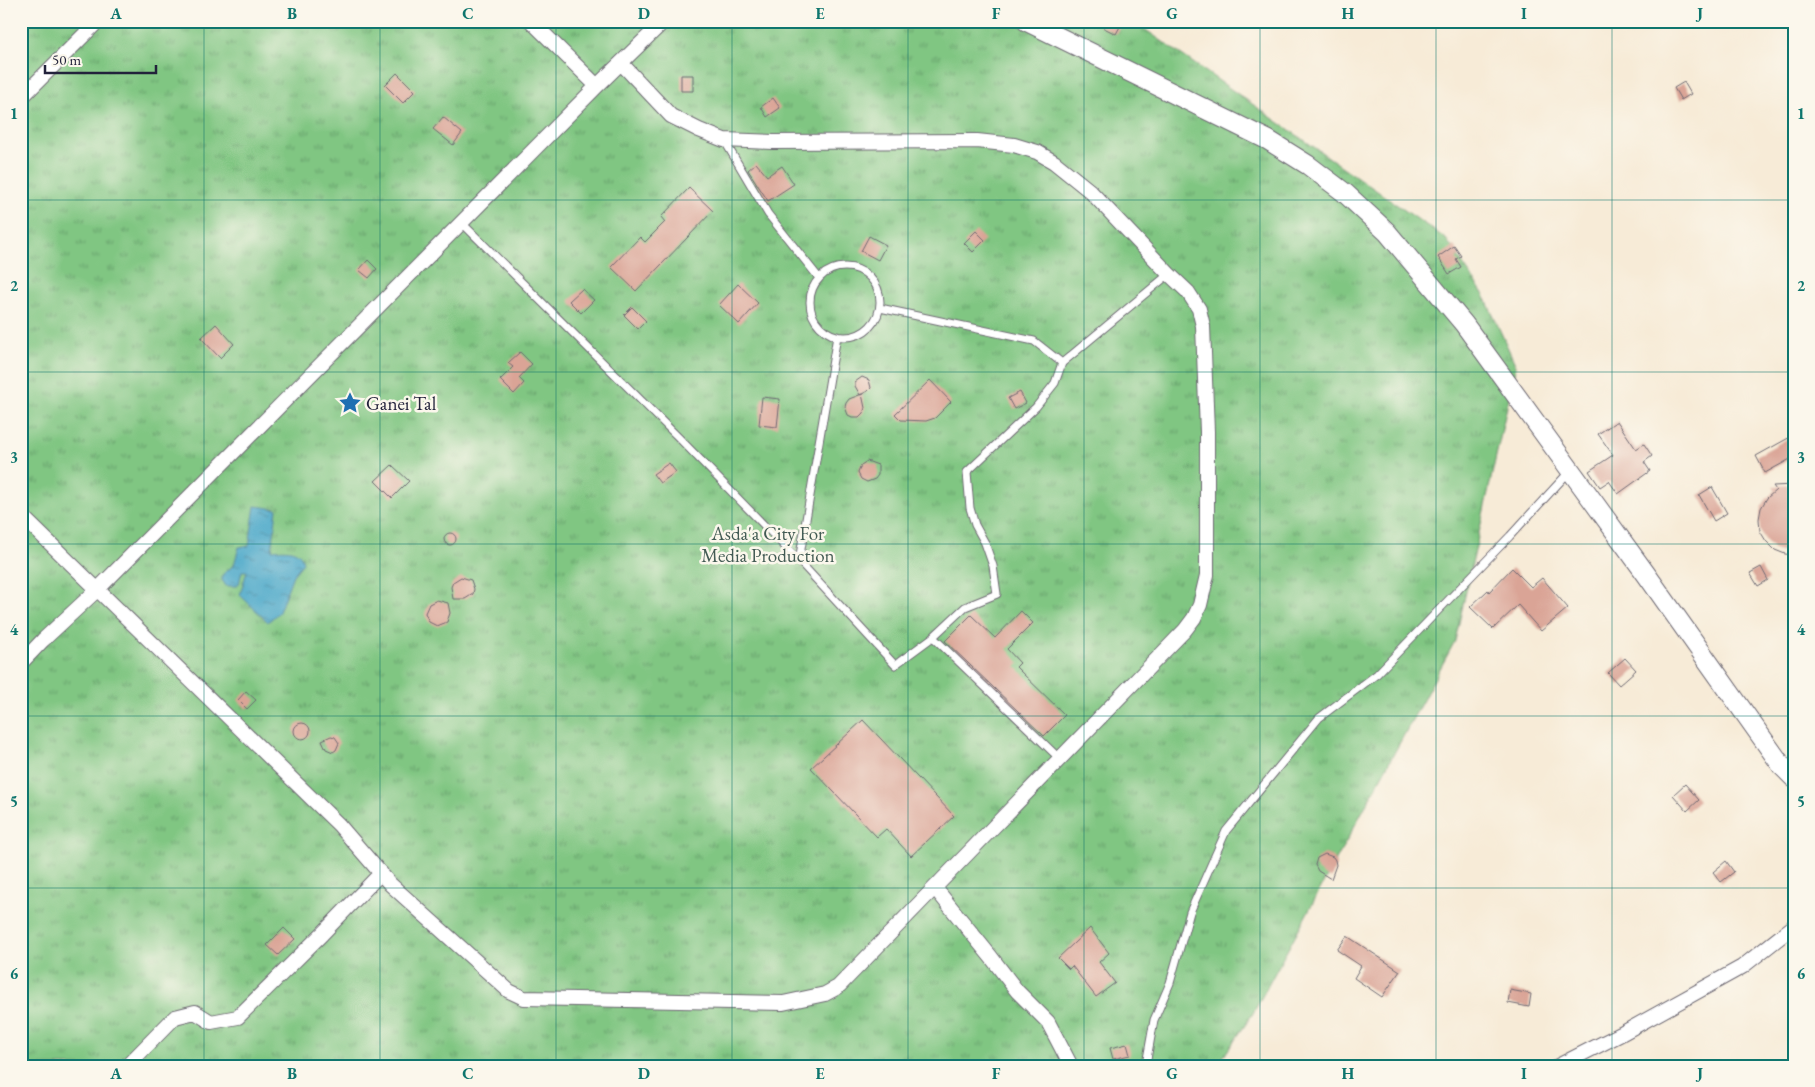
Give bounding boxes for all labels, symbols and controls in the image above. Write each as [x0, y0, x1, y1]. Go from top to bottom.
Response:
text: A [109, 3, 122, 24]
text: B [287, 3, 297, 24]
text: C [462, 3, 474, 24]
text: D [638, 3, 650, 24]
text: E [815, 3, 825, 24]
text: F [992, 3, 1001, 24]
text: G [1166, 3, 1178, 24]
text: H [1342, 3, 1355, 24]
text: I [1521, 3, 1527, 24]
text: J [1695, 3, 1703, 24]
scale bar [45, 42, 156, 74]
text: 50 m [52, 50, 81, 69]
text: 1 [10, 103, 18, 124]
text: 1 [1797, 103, 1805, 124]
text: 2 [10, 275, 19, 296]
text: 2 [1797, 275, 1806, 296]
place icon: Ganei Tal [337, 390, 363, 416]
place label: Ganei Tal [366, 391, 437, 416]
text: 3 [10, 447, 18, 468]
text: 3 [1797, 447, 1805, 468]
park label: Asda'a City For Media Production [701, 521, 835, 568]
text: 4 [10, 619, 19, 640]
text: 4 [1797, 619, 1806, 640]
text: 5 [10, 791, 18, 812]
text: 5 [1797, 791, 1805, 812]
text: 6 [10, 963, 19, 984]
text: 6 [1797, 963, 1806, 984]
text: A [109, 1063, 122, 1084]
text: B [287, 1063, 297, 1084]
text: C [462, 1063, 474, 1084]
text: D [638, 1063, 650, 1084]
text: E [815, 1063, 825, 1084]
text: F [992, 1063, 1001, 1084]
text: G [1166, 1063, 1178, 1084]
text: H [1342, 1063, 1355, 1084]
text: I [1521, 1063, 1527, 1084]
text: J [1695, 1063, 1703, 1084]

